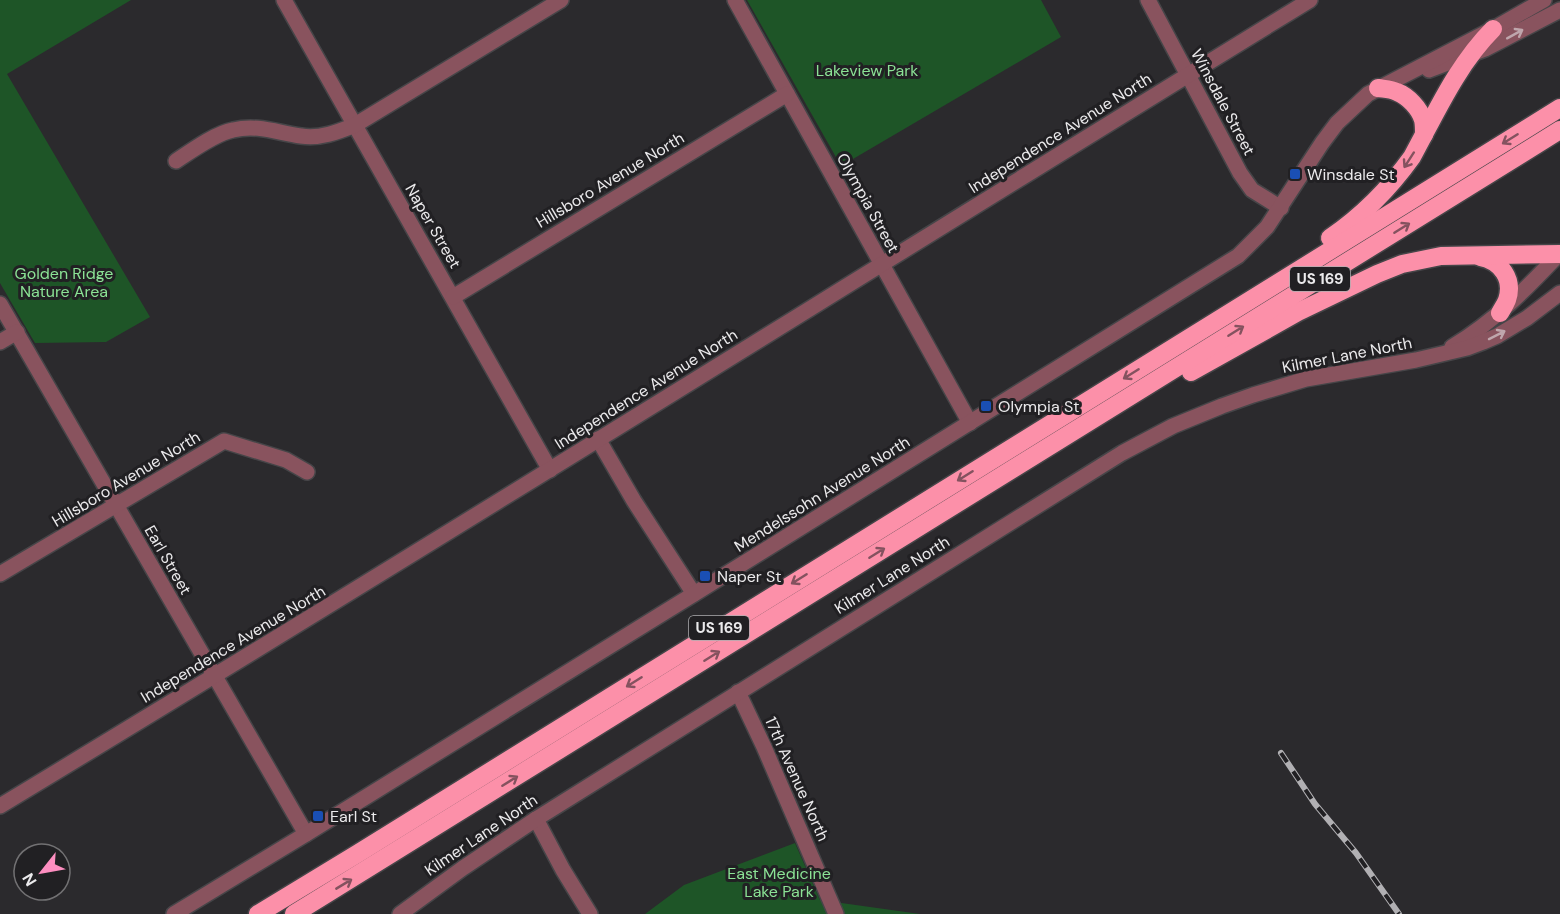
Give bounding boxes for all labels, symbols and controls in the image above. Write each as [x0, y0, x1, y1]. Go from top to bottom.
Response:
one-way arrow [1506, 28, 1524, 39]
street label: Winsdale Street [1186, 45, 1260, 159]
park label: Lakeview Park [816, 60, 918, 81]
street label: Independence Avenue North [965, 68, 1155, 198]
street label: Hillsboro Avenue North [532, 127, 688, 233]
one-way arrow [1502, 133, 1519, 145]
street label: Olympia Street [832, 149, 904, 257]
one-way arrow [1402, 152, 1415, 169]
place label: Winsdale St [1307, 164, 1395, 185]
marker: Winsdale St [1288, 167, 1302, 181]
street label: Naper Street [400, 180, 466, 272]
one-way arrow [1393, 221, 1410, 233]
park label: Golden Ridge Nature Area [15, 263, 113, 302]
road number: US 169 [1290, 267, 1350, 291]
street label: Independence Avenue North [551, 324, 741, 454]
one-way arrow [1227, 324, 1244, 336]
one-way arrow [1488, 329, 1506, 341]
street label: Kilmer Lane North [1280, 332, 1414, 378]
one-way arrow [1123, 368, 1140, 380]
place label: Olympia St [998, 396, 1079, 417]
marker: Olympia St [979, 399, 993, 413]
street label: Hillsboro Avenue North [48, 426, 204, 532]
street label: Mendelssohn Avenue North [730, 431, 914, 557]
one-way arrow [957, 471, 974, 483]
street label: Earl Street [140, 521, 196, 599]
street label: Kilmer Lane North [831, 531, 953, 619]
one-way arrow [868, 547, 885, 559]
place label: Naper St [717, 566, 782, 587]
marker: Naper St [698, 569, 712, 583]
one-way arrow [791, 573, 808, 585]
street label: Independence Avenue North [137, 580, 329, 708]
road number: US 169 [689, 616, 749, 640]
one-way arrow [703, 650, 720, 662]
one-way arrow [626, 676, 643, 688]
street label: 17th Avenue North [760, 714, 834, 844]
one-way arrow [501, 774, 518, 786]
street label: Kilmer Lane North [420, 789, 542, 881]
place label: Earl St [330, 806, 377, 827]
marker: Earl St [311, 809, 325, 823]
north arrow [12, 842, 72, 902]
park label: East Medicine Lake Park [727, 863, 831, 902]
text: N [18, 869, 42, 890]
one-way arrow [335, 877, 352, 889]

